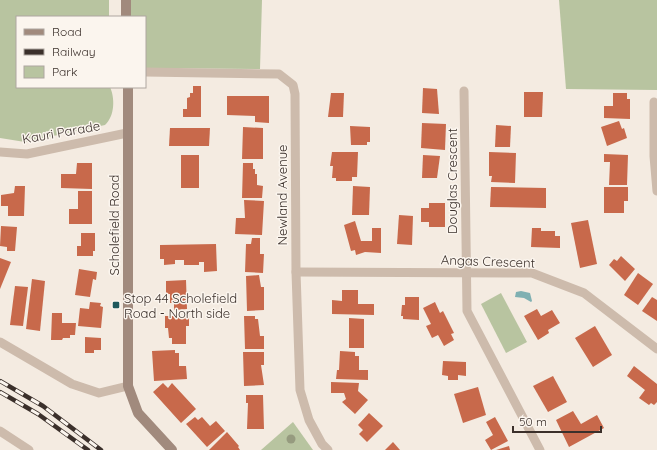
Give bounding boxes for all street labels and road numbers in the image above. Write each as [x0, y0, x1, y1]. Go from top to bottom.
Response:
street label: Kauri Parade [21, 117, 101, 147]
street label: Douglas Crescent [444, 128, 460, 234]
street label: Newland Avenue [274, 145, 290, 245]
street label: Scholefield Road [106, 175, 122, 275]
street label: Angas Crescent [441, 251, 535, 271]

